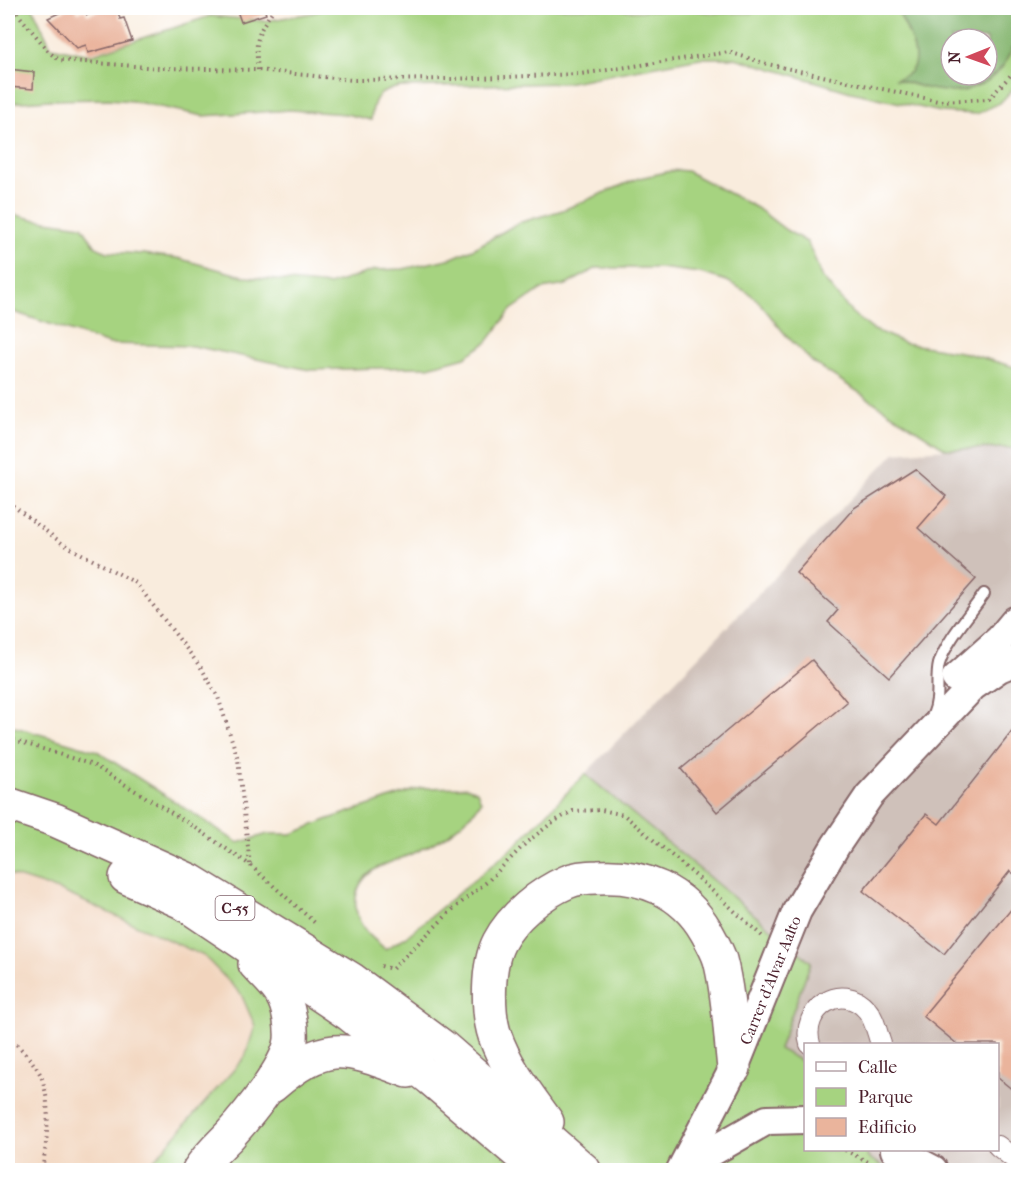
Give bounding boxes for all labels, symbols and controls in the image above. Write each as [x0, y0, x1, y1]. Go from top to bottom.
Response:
north arrow [939, 27, 999, 87]
text: N [945, 50, 964, 63]
road number: C-55 [216, 896, 254, 920]
street label: Carrer d'Alvar Aalto [736, 913, 805, 1047]
legend [804, 1043, 999, 1151]
text: Calle [858, 1057, 897, 1078]
text: Parque [858, 1087, 913, 1108]
text: Edificio [858, 1117, 916, 1138]

